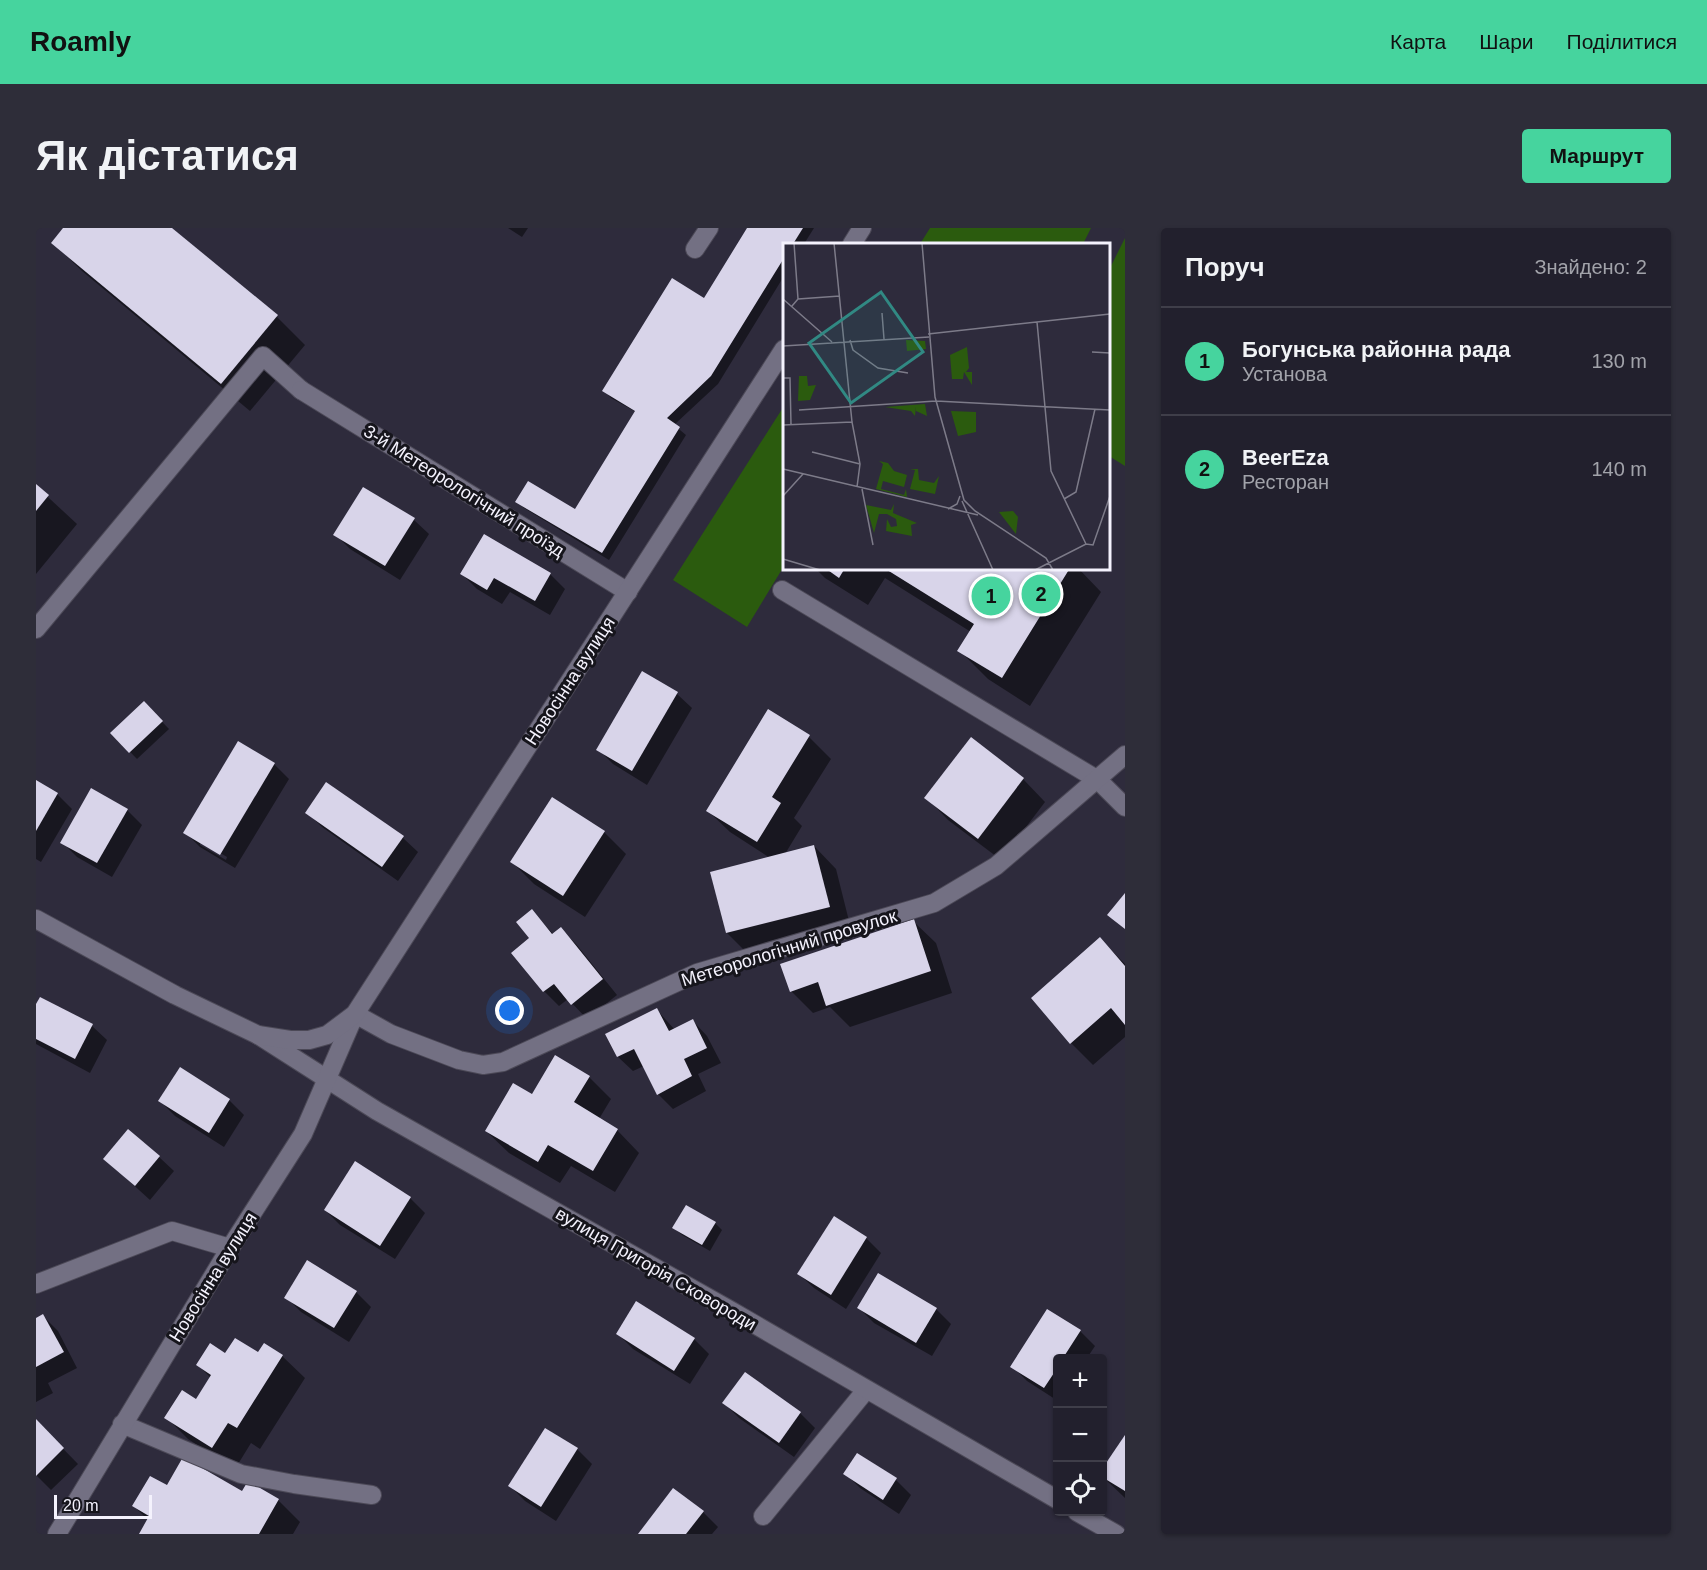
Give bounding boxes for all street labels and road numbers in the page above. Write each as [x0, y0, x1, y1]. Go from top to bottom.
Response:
street label: 3-й Метеорологічний проїзд [360, 421, 568, 561]
street label: Новосінна вулиця [521, 613, 619, 749]
street label: Метеорологічний провулок [679, 906, 899, 990]
street label: вулиця Григорія Сковороди [552, 1203, 760, 1335]
street label: Новосінна вулиця [165, 1209, 261, 1345]

